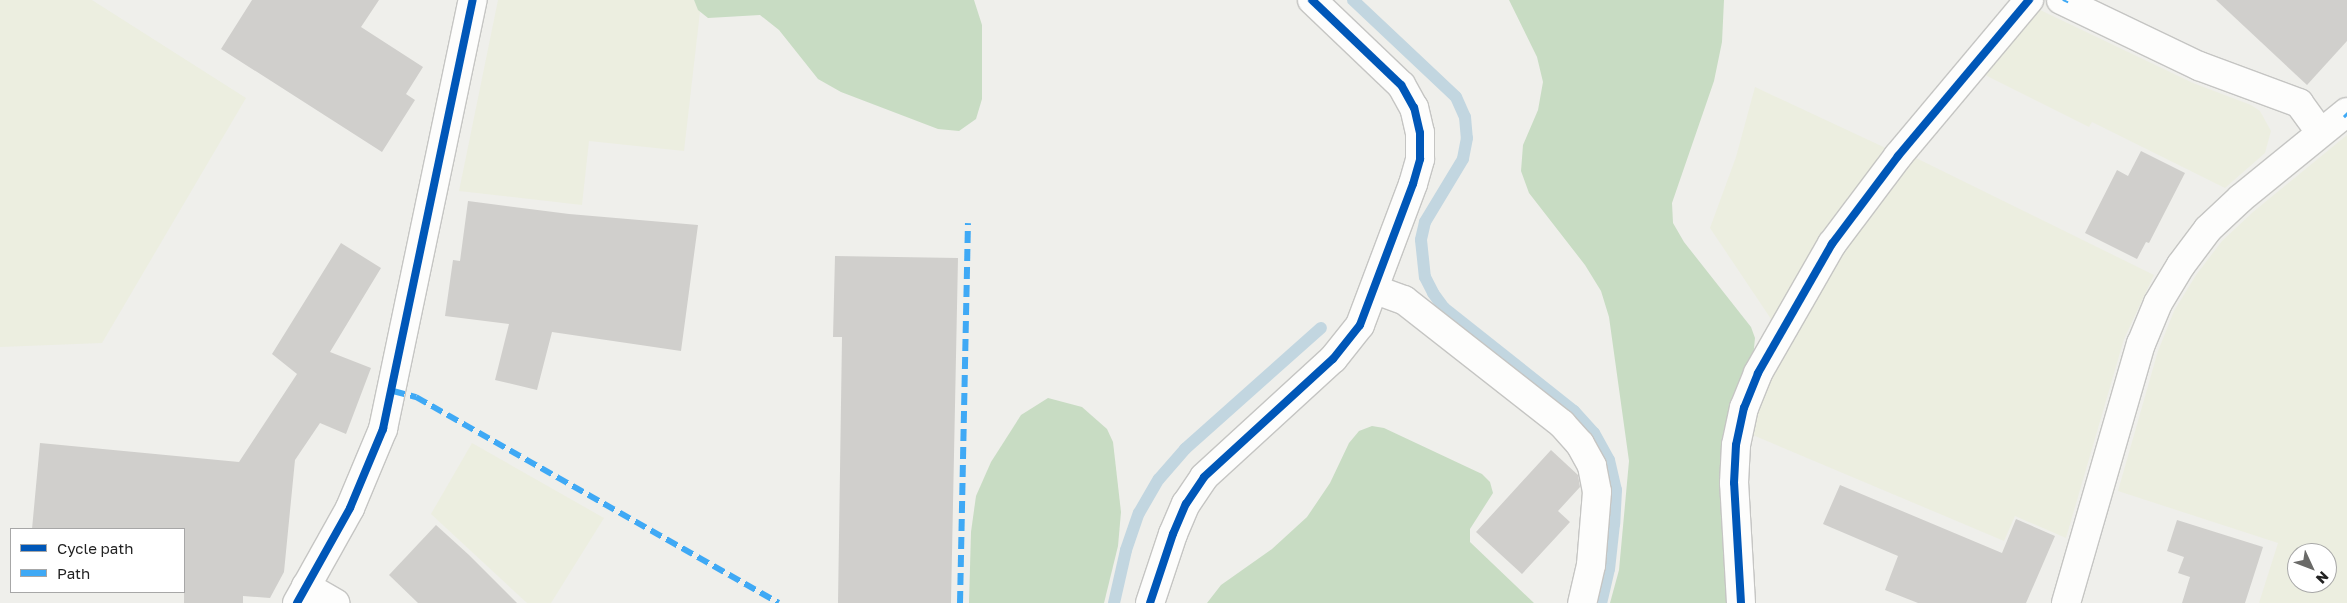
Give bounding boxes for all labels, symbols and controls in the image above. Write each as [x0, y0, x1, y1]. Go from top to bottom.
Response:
legend [10, 528, 185, 593]
text: Cycle path [57, 539, 133, 557]
north arrow [2287, 543, 2337, 593]
text: Path [57, 564, 90, 582]
text: N [2313, 568, 2332, 588]

